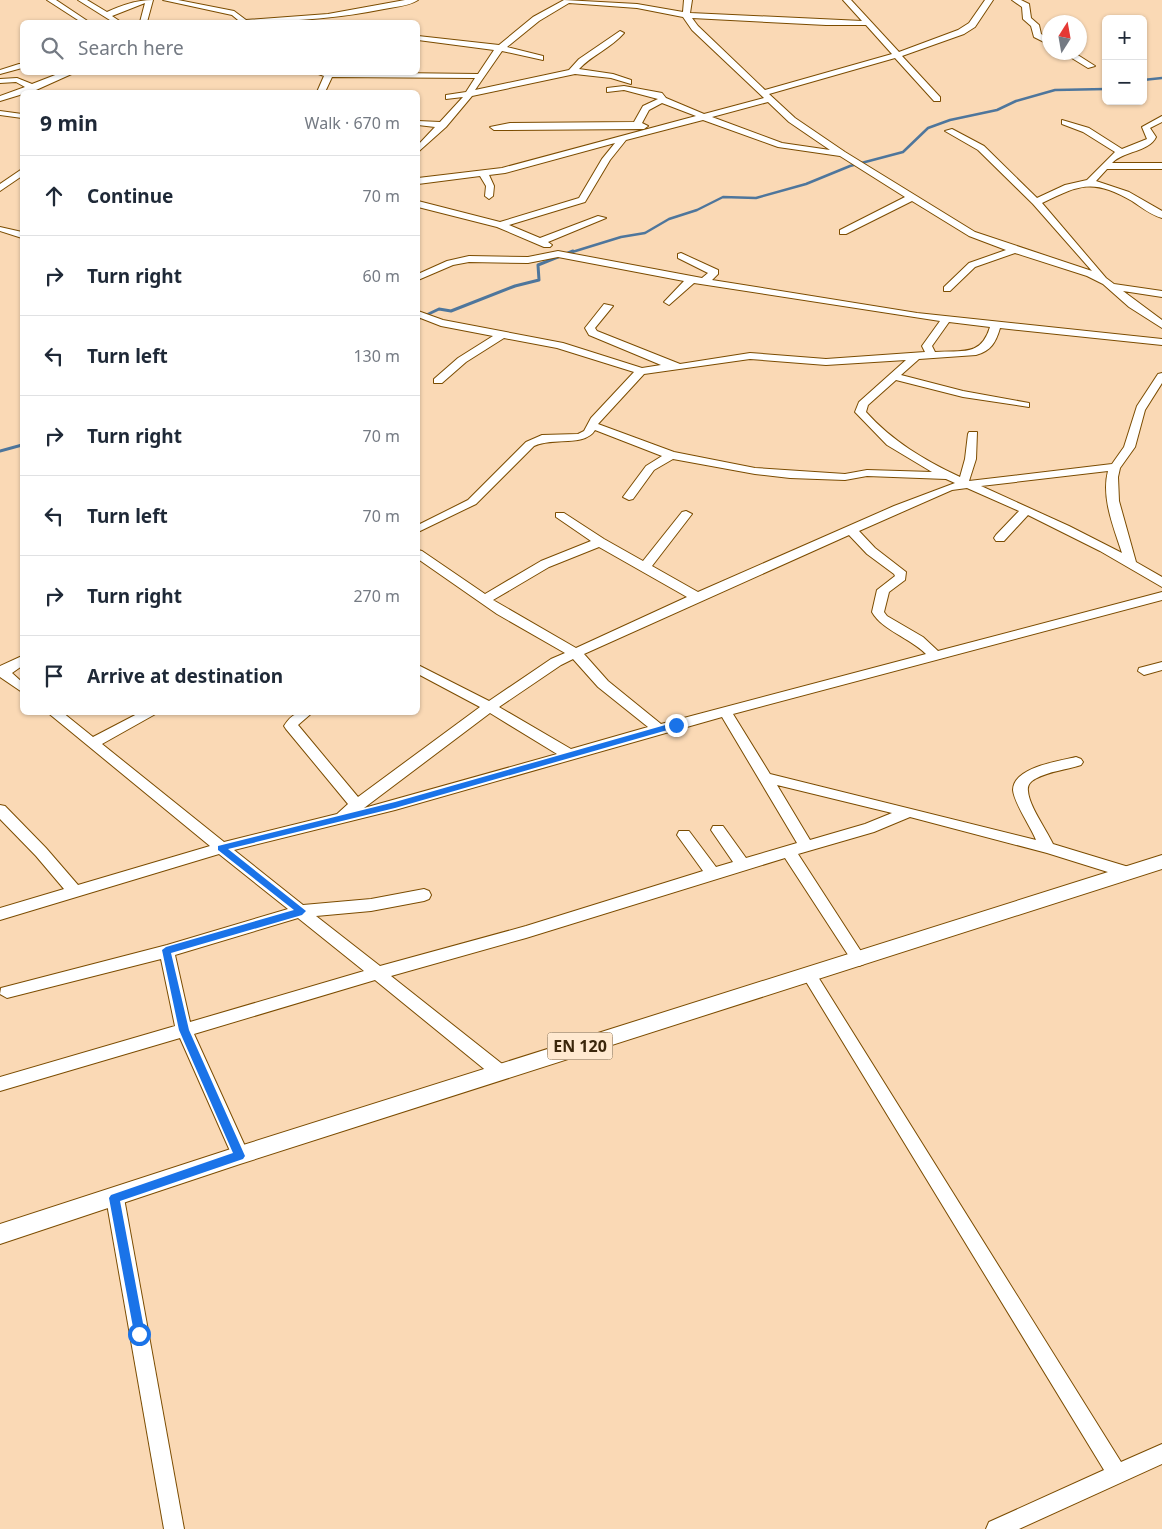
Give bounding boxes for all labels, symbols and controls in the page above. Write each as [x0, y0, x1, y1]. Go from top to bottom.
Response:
north arrow [1042, 15, 1087, 60]
map controls [1102, 15, 1147, 105]
button: + [1102, 15, 1147, 60]
search box [20, 20, 420, 75]
icon: search [38, 34, 66, 62]
text: Search here [78, 35, 184, 61]
button: − [1102, 60, 1147, 105]
text: 9 min [40, 109, 98, 137]
text: Walk · 670 m [305, 112, 400, 134]
icon: ahead [40, 182, 68, 210]
text: Continue [87, 183, 173, 209]
text: 70 m [363, 185, 400, 207]
icon: right [40, 262, 68, 290]
text: Turn right [87, 263, 182, 289]
text: 60 m [363, 265, 400, 287]
icon: left [40, 342, 68, 370]
text: Turn left [87, 343, 168, 369]
text: 130 m [353, 345, 400, 367]
icon: right [40, 422, 68, 450]
text: Turn right [87, 423, 182, 449]
text: 70 m [363, 425, 400, 447]
icon: left [40, 502, 68, 530]
text: Turn left [87, 503, 168, 529]
text: 70 m [363, 505, 400, 527]
icon: right [40, 582, 68, 610]
text: Turn right [87, 583, 182, 609]
text: 270 m [353, 585, 400, 607]
icon: arrive [40, 662, 68, 690]
text: Arrive at destination [87, 663, 283, 689]
route end [665, 714, 688, 737]
road number: EN 120 [548, 1032, 612, 1060]
route start [128, 1323, 151, 1346]

